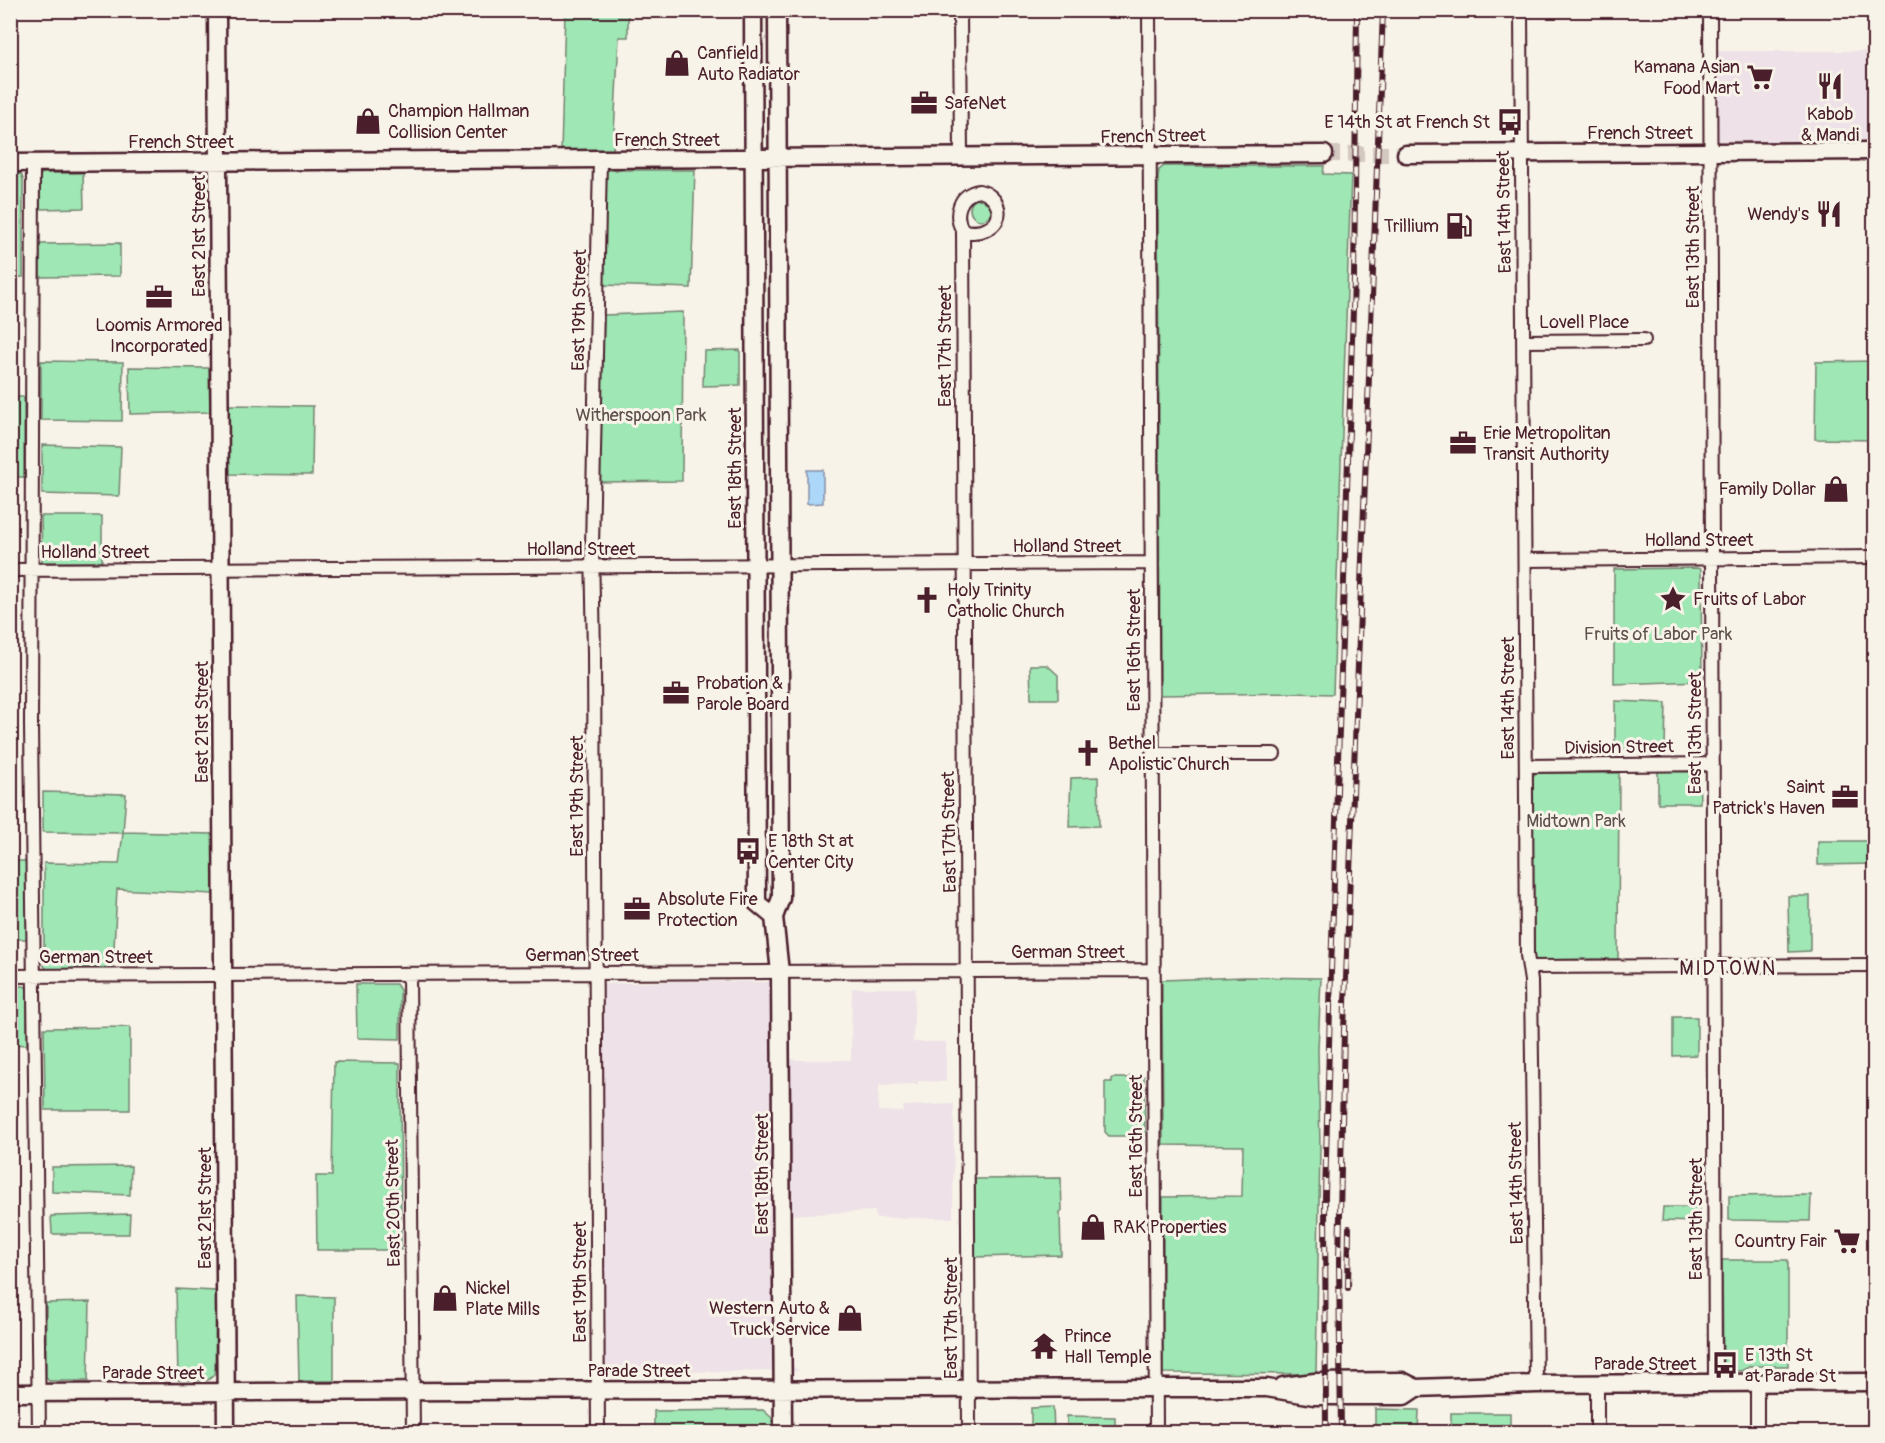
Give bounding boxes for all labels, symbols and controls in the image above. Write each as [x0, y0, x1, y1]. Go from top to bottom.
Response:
place label: Canfield Auto Radiator [697, 42, 800, 86]
shop icon: Canfield Auto Radiator [662, 48, 692, 78]
place label: Kamana Asian Food Mart [1634, 56, 1741, 100]
supermarket icon: Kamana Asian Food Mart [1745, 62, 1775, 92]
restaurant icon: Kabob & Mandi [1815, 71, 1845, 101]
office icon: SafeNet [909, 88, 939, 118]
place label: SafeNet [944, 92, 1007, 115]
place label: Champion Hallman Collision Center [388, 100, 530, 144]
place label: Kabob & Mandi [1801, 103, 1859, 147]
shop icon: Champion Hallman Collision Center [353, 106, 383, 136]
bus stop icon: E 14th St at French St [1495, 107, 1525, 137]
place label: E 14th St at French St [1324, 111, 1491, 134]
street label: French Street [1587, 122, 1694, 145]
street label: French Street [1100, 124, 1207, 149]
street label: French Street [614, 129, 721, 152]
street label: French Street [128, 131, 235, 154]
street label: East 14th Street [1492, 150, 1517, 274]
street label: East 21st Street [188, 174, 211, 297]
street label: East 13th Street [1682, 185, 1705, 308]
restaurant icon: Wendy's [1814, 199, 1844, 229]
place label: Wendy's [1747, 203, 1809, 226]
fuel station icon: Trillium [1444, 211, 1474, 241]
place label: Trillium [1384, 215, 1439, 238]
street label: East 19th Street [567, 248, 592, 371]
office icon: Loomis Armored Incorporated [144, 282, 174, 312]
street label: East 17th Street [934, 284, 957, 407]
street label: Lovell Place [1539, 311, 1629, 334]
place label: Loomis Armored Incorporated [95, 314, 223, 358]
park label: Witherspoon Park [576, 404, 707, 427]
street label: East 18th Street [724, 407, 747, 529]
place label: Erie Metropolitan Transit Authority [1483, 422, 1611, 466]
office icon: Erie Metropolitan Transit Authority [1448, 428, 1478, 458]
shop icon: Family Dollar [1821, 474, 1851, 504]
place label: Family Dollar [1718, 478, 1817, 501]
street label: Holland Street [1644, 529, 1754, 552]
street label: Holland Street [1012, 535, 1122, 558]
street label: Holland Street [526, 538, 636, 561]
street label: Holland Street [40, 541, 150, 564]
place label: Holy Trinity Catholic Church [947, 579, 1064, 623]
place icon: Fruits of Labor [1658, 584, 1688, 614]
church icon: Holy Trinity Catholic Church [912, 585, 942, 615]
street label: East 16th Street [1123, 588, 1146, 711]
place label: Fruits of Labor [1693, 588, 1807, 611]
park label: Fruits of Labor Park [1584, 623, 1733, 646]
street label: East 14th Street [1497, 636, 1520, 759]
street label: East 21st Street [191, 660, 214, 783]
street label: East 13th Street [1684, 671, 1707, 794]
place label: Probation & Parole Board [696, 672, 790, 716]
office icon: Probation & Parole Board [661, 678, 691, 708]
place label: Bethel Apolistic Church [1108, 732, 1230, 776]
street label: East 19th Street [566, 734, 589, 857]
street label: Division Street [1564, 735, 1675, 760]
church icon: Bethel Apolistic Church [1073, 738, 1103, 768]
street label: East 17th Street [937, 770, 962, 893]
place label: Saint Patrick's Haven [1712, 776, 1826, 820]
office icon: Saint Patrick's Haven [1830, 782, 1860, 812]
park label: Midtown Park [1526, 810, 1626, 833]
place label: E 18th St at Center City [768, 830, 854, 874]
bus stop icon: E 18th St at Center City [733, 836, 763, 866]
place label: Absolute Fire Protection [657, 888, 758, 932]
office icon: Absolute Fire Protection [622, 894, 652, 924]
street label: German Street [1011, 941, 1126, 964]
street label: German Street [525, 944, 640, 967]
street label: German Street [39, 946, 154, 969]
district label: MIDTOWN [1679, 956, 1777, 981]
street label: East 16th Street [1125, 1074, 1148, 1197]
street label: East 18th Street [751, 1113, 774, 1235]
street label: East 14th Street [1504, 1121, 1529, 1245]
street label: East 20th Street [381, 1138, 406, 1267]
street label: East 21st Street [194, 1146, 217, 1269]
street label: East 13th Street [1685, 1157, 1708, 1280]
shop icon: RAK Properties [1078, 1212, 1108, 1242]
place label: RAK Properties [1113, 1216, 1227, 1239]
street label: East 19th Street [569, 1220, 592, 1343]
supermarket icon: Country Fair [1832, 1226, 1862, 1256]
place label: Country Fair [1734, 1230, 1828, 1253]
street label: East 17th Street [940, 1256, 963, 1379]
place label: Nickel Plate Mills [465, 1277, 540, 1321]
shop icon: Nickel Plate Mills [430, 1283, 460, 1313]
place label: Western Auto & Truck Service [709, 1297, 830, 1341]
shop icon: Western Auto & Truck Service [835, 1303, 865, 1333]
place label: Prince Hall Temple [1064, 1325, 1152, 1369]
temple icon: Prince Hall Temple [1029, 1331, 1059, 1361]
place label: E 13th St at Parade St [1745, 1344, 1837, 1388]
bus stop icon: E 13th St at Parade St [1710, 1350, 1740, 1380]
street label: Parade Street [1594, 1353, 1697, 1376]
street label: Parade Street [588, 1360, 691, 1383]
street label: Parade Street [102, 1362, 205, 1385]

